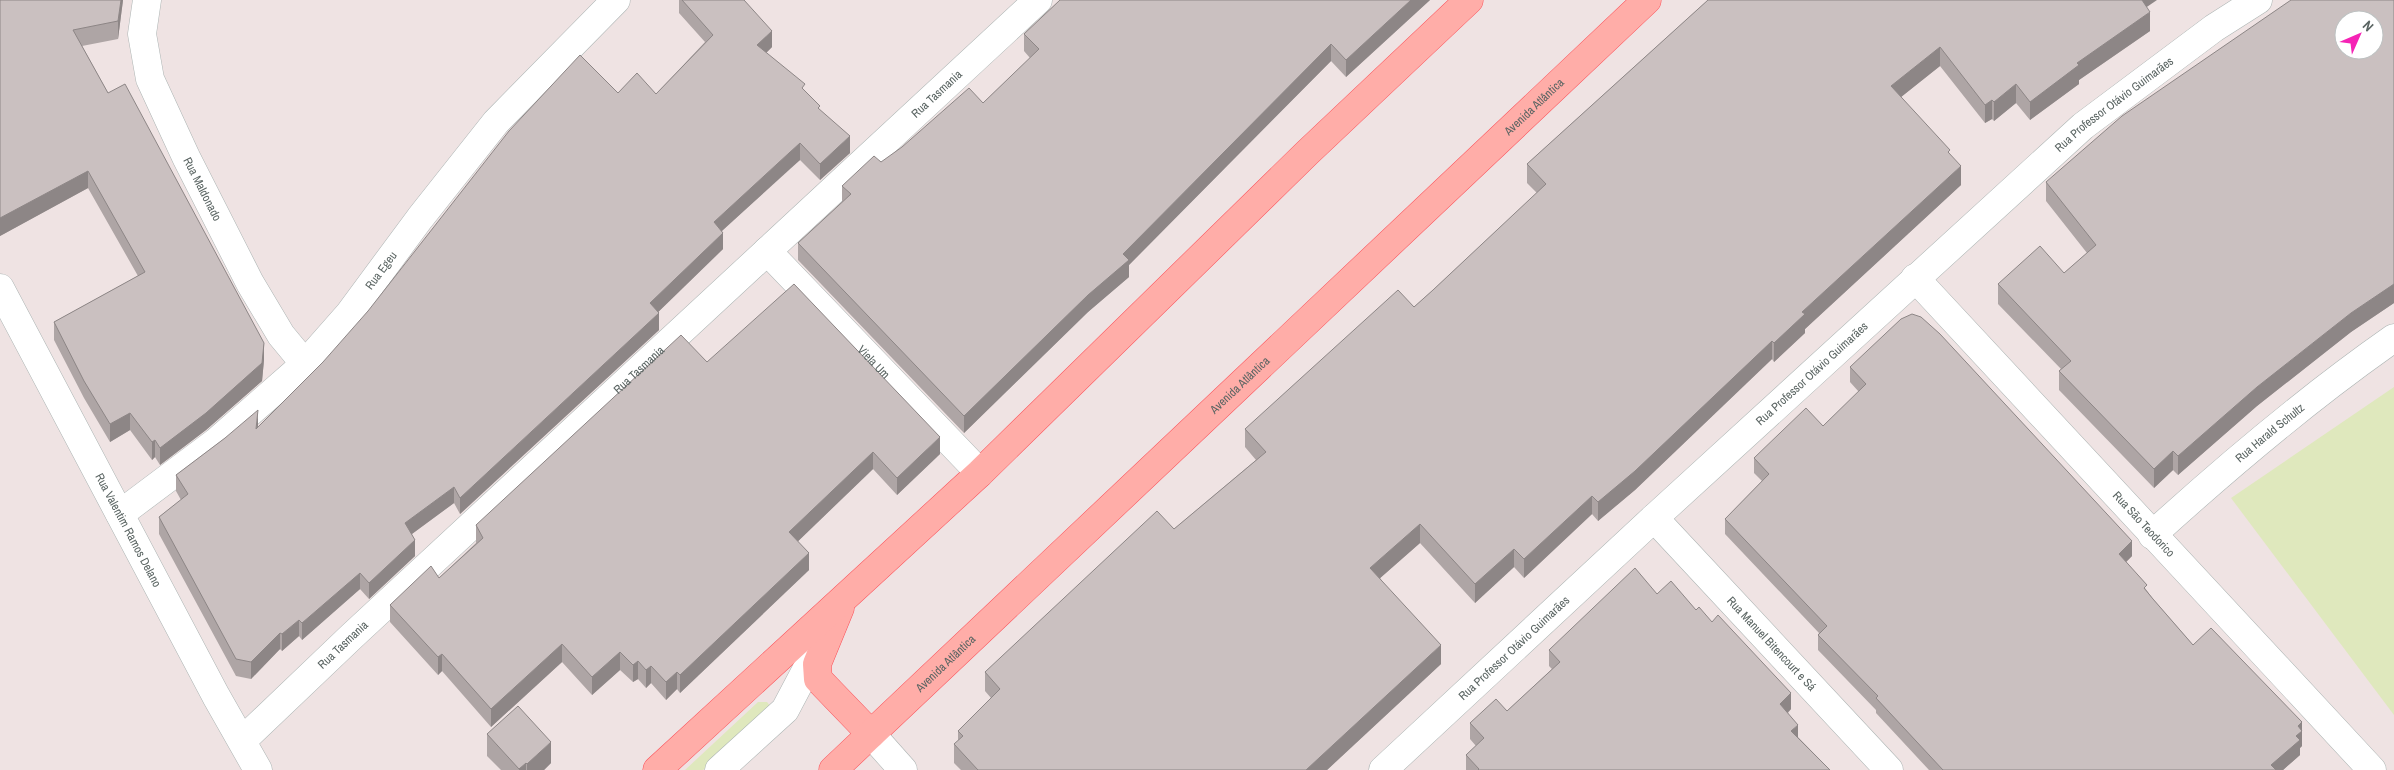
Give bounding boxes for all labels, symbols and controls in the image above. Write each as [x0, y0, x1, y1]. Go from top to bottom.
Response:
north arrow [2334, 10, 2384, 60]
text: N [2359, 17, 2377, 35]
street label: Rua Professor Otávio Guimarães [2052, 53, 2177, 156]
street label: Rua Tasmania [908, 66, 966, 121]
street label: Avenida Atlântica [1500, 74, 1568, 140]
street label: Rua Maldonado [179, 154, 225, 224]
street label: Rua Egeu [362, 248, 401, 293]
street label: Rua Professor Otávio Guimarães [1753, 318, 1871, 429]
street label: Rua Tasmania [610, 342, 668, 397]
street label: Viela Um [854, 342, 893, 382]
street label: Avenida Atlântica [1206, 353, 1274, 418]
street label: Rua Harald Schultz [2232, 400, 2308, 466]
street label: Rua Valentim Ramos Delano [91, 470, 165, 590]
street label: Rua São Teodorico [2109, 488, 2178, 560]
street label: Rua Professor Otávio Guimarães [1455, 592, 1573, 704]
street label: Rua Manuel Bitencourt e Sá [1723, 593, 1820, 695]
street label: Rua Tasmania [314, 617, 372, 672]
street label: Avenida Atlântica [912, 631, 979, 696]

